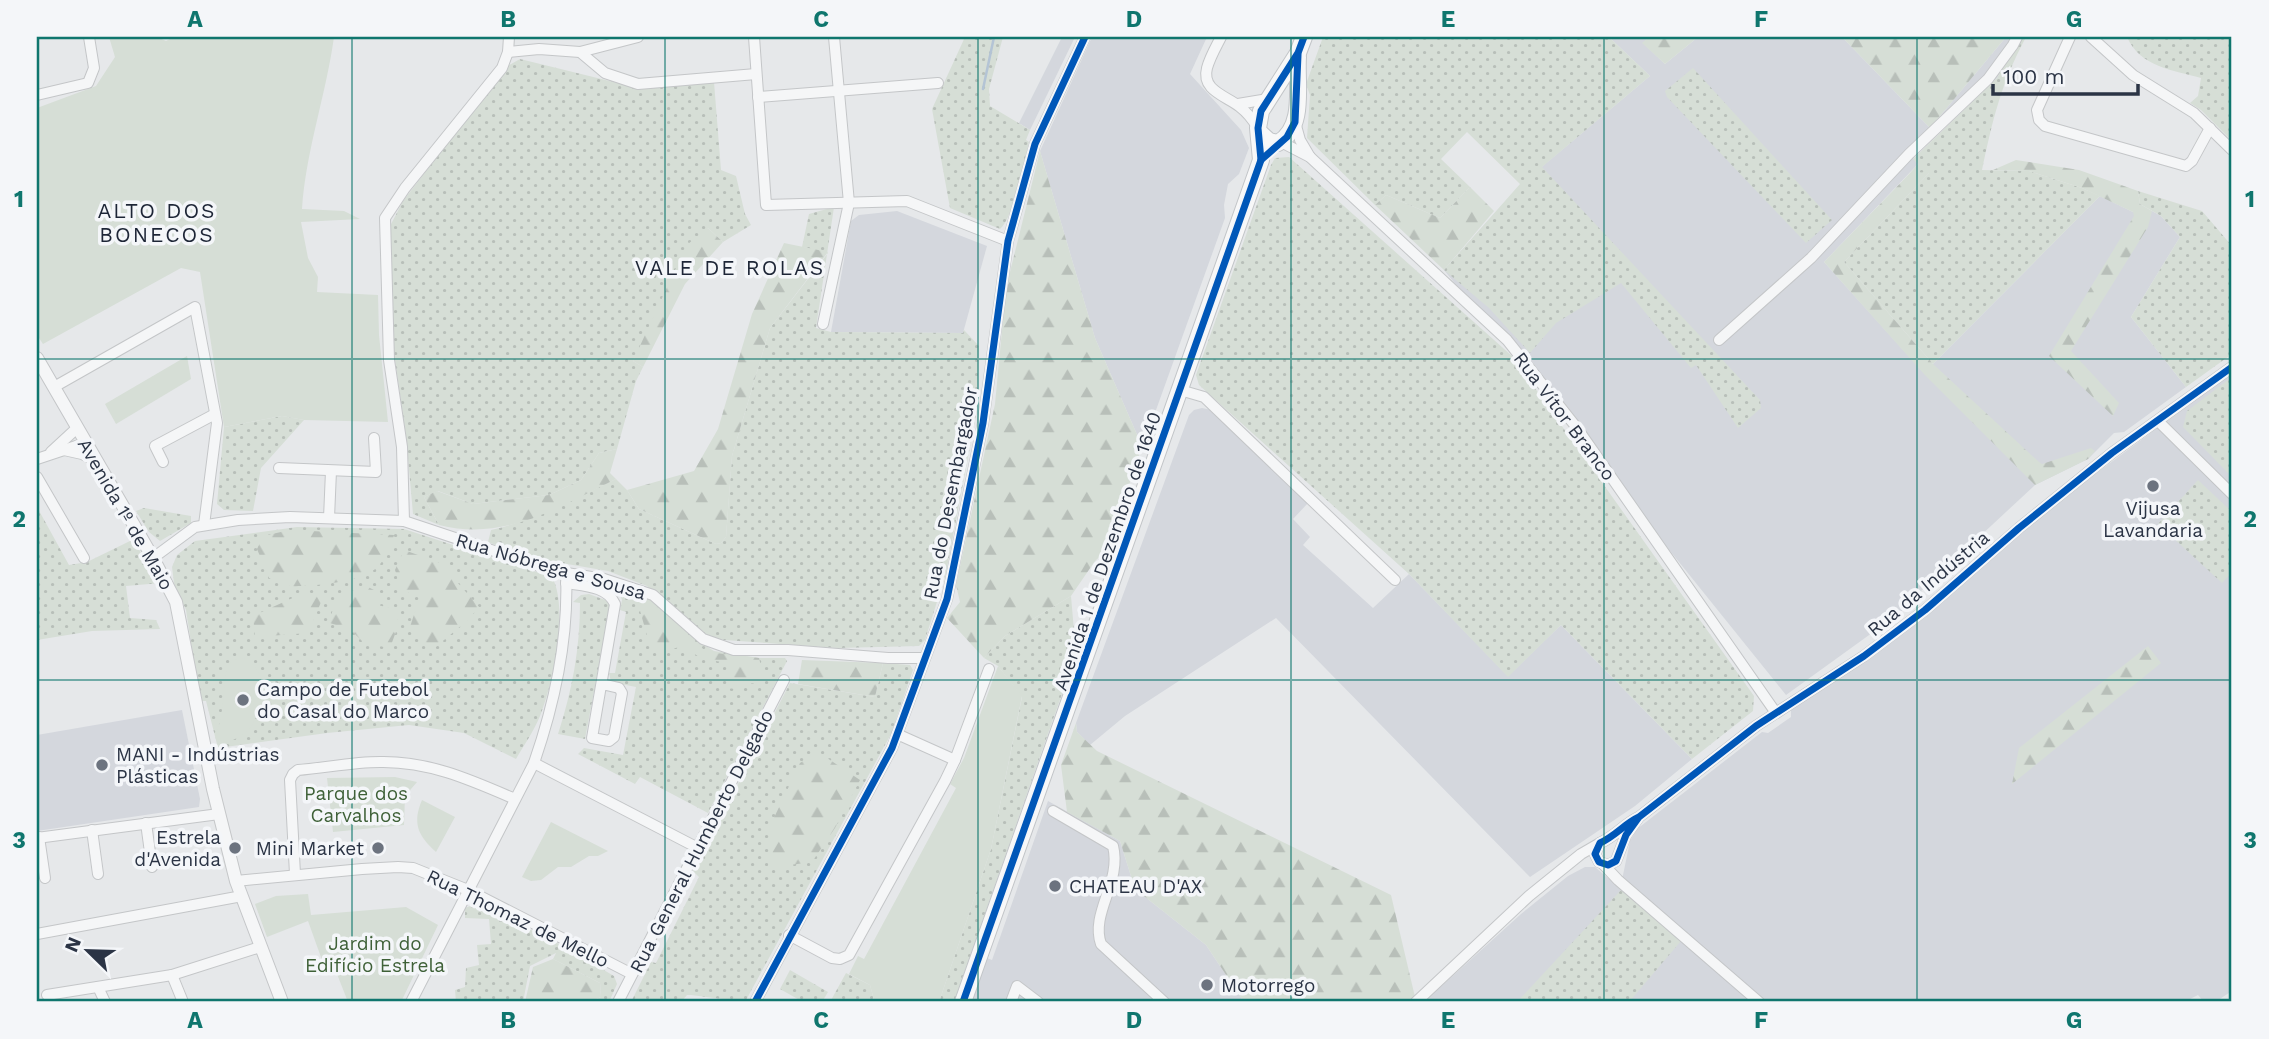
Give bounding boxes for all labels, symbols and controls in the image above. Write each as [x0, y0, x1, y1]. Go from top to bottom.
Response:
text: A [187, 6, 203, 33]
text: B [500, 6, 516, 33]
text: C [813, 6, 829, 33]
text: D [1126, 6, 1142, 33]
text: E [1441, 6, 1455, 33]
text: F [1754, 6, 1768, 33]
text: G [2066, 6, 2082, 33]
scale bar [1993, 52, 2138, 96]
text: 100 m [2003, 64, 2065, 89]
text: 1 [14, 186, 24, 213]
text: 1 [2245, 186, 2255, 213]
district label: ALTO DOS BONECOS [97, 198, 217, 247]
district label: VALE DE ROLAS [635, 255, 825, 280]
street label: Rua Vítor Branco [1509, 347, 1621, 485]
street label: Rua do Desembargador [919, 384, 982, 601]
street label: Avenida 1 de Dezembro de 1640 [1049, 409, 1166, 694]
street label: Avenida 1º de Maio [73, 434, 178, 594]
marker: Vijusa Lavandaria [2145, 478, 2161, 494]
place label: Vijusa Lavandaria [2103, 497, 2203, 542]
text: 2 [12, 506, 26, 533]
text: 2 [2243, 506, 2257, 533]
street label: Rua da Indústria [1863, 526, 1994, 641]
street label: Rua Nóbrega e Sousa [453, 528, 649, 605]
place label: Campo de Futebol do Casal do Marco [257, 678, 429, 723]
marker: Campo de Futebol do Casal do Marco [235, 692, 251, 708]
street label: Rua General Humberto Delgado [625, 706, 778, 977]
place label: MANI - Indústrias Plásticas [116, 743, 279, 788]
marker: MANI - Indústrias Plásticas [94, 757, 110, 773]
park label: Parque dos Carvalhos [304, 782, 408, 827]
place label: Estrela d'Avenida [134, 826, 221, 871]
text: 3 [12, 827, 26, 854]
text: 3 [2243, 827, 2257, 854]
place label: Mini Market [256, 837, 364, 860]
marker: Estrela d'Avenida [227, 840, 243, 856]
marker: Mini Market [370, 840, 386, 856]
street label: Rua Thomaz de Mello [423, 864, 613, 973]
place label: CHATEAU D'AX [1069, 875, 1202, 898]
marker: CHATEAU D'AX [1047, 878, 1063, 894]
north arrow [52, 916, 122, 986]
park label: Jardim do Edifício Estrela [305, 932, 445, 977]
text: N [59, 934, 86, 956]
place label: Motorrego [1221, 974, 1315, 997]
marker: Motorrego [1199, 977, 1215, 993]
text: A [187, 1007, 203, 1034]
text: B [500, 1007, 516, 1034]
text: C [813, 1007, 829, 1034]
text: D [1126, 1007, 1142, 1034]
text: E [1441, 1007, 1455, 1034]
text: F [1754, 1007, 1768, 1034]
text: G [2066, 1007, 2082, 1034]

